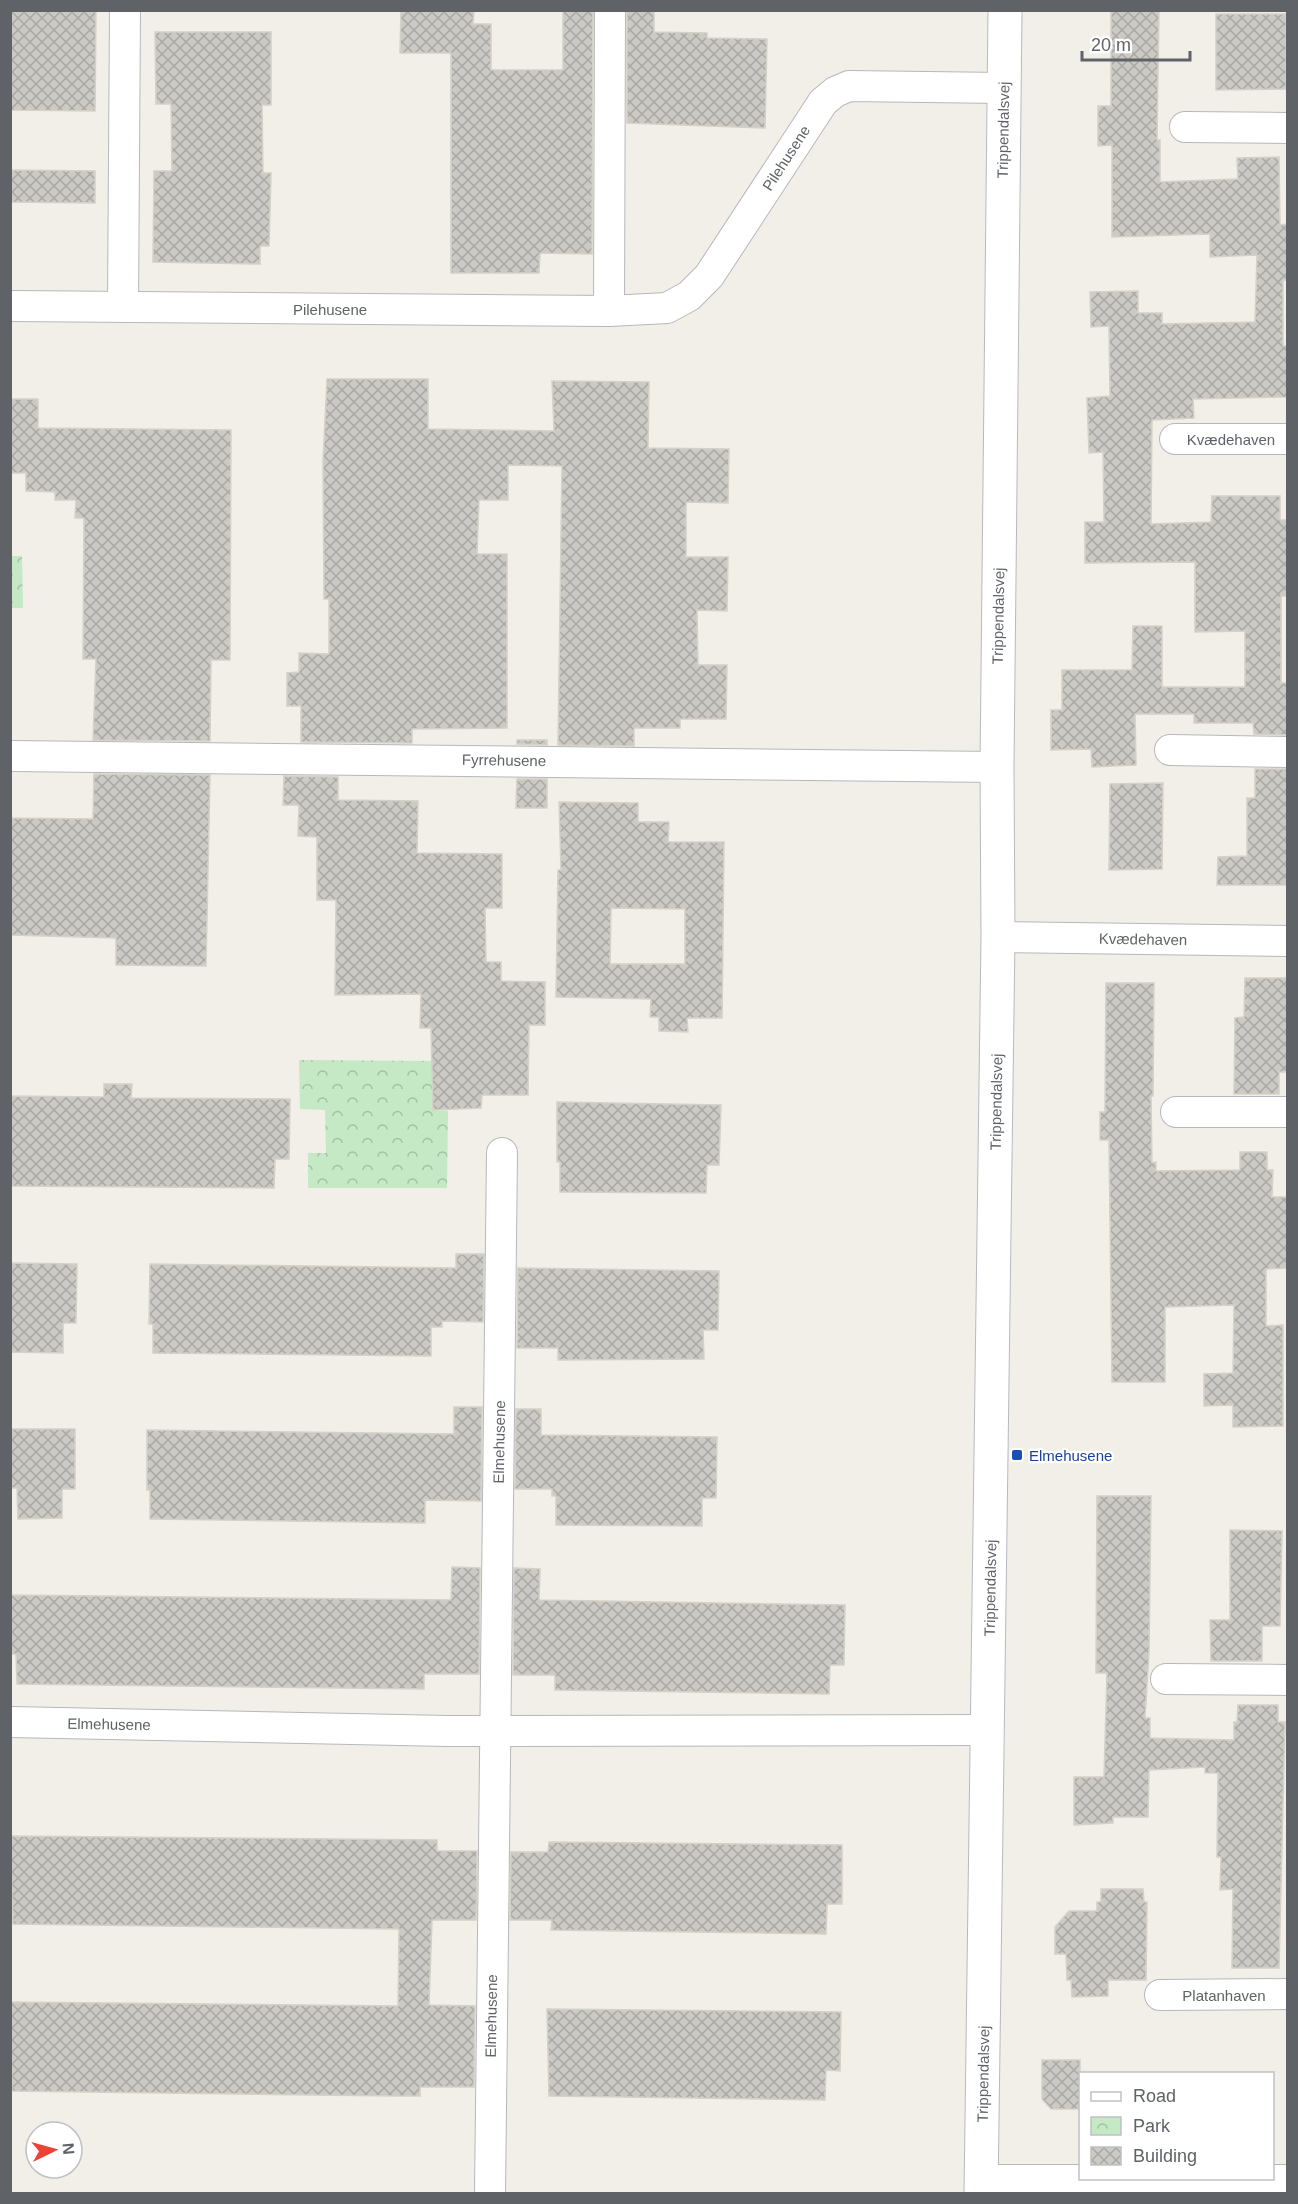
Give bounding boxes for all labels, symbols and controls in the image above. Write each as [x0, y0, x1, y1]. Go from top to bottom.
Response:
scale bar [1082, 24, 1190, 62]
text: 20 m [1091, 35, 1131, 55]
street label: Trippendalsvej [994, 81, 1012, 179]
street label: Pilehusene [759, 122, 813, 194]
street label: Pilehusene [293, 301, 367, 318]
street label: Kvædehaven [1187, 431, 1275, 448]
street label: Trippendalsvej [989, 567, 1007, 665]
street label: Fyrrehusene [462, 751, 546, 769]
street label: Kvædehaven [1099, 930, 1187, 948]
street label: Trippendalsvej [987, 1053, 1005, 1151]
street label: Elmehusene [490, 1400, 508, 1484]
place label: Elmehusene [1029, 1447, 1112, 1464]
marker: Elmehusene [1010, 1448, 1024, 1462]
street label: Trippendalsvej [981, 1539, 999, 1637]
street label: Elmehusene [67, 1715, 151, 1733]
street label: Elmehusene [482, 1974, 500, 2058]
street label: Platanhaven [1182, 1987, 1266, 2004]
street label: Trippendalsvej [974, 2025, 992, 2123]
legend [1079, 2072, 1274, 2180]
text: Road [1133, 2086, 1176, 2106]
text: Park [1133, 2116, 1171, 2136]
north arrow [24, 2120, 84, 2180]
text: N [59, 2142, 77, 2155]
text: Building [1133, 2146, 1197, 2166]

